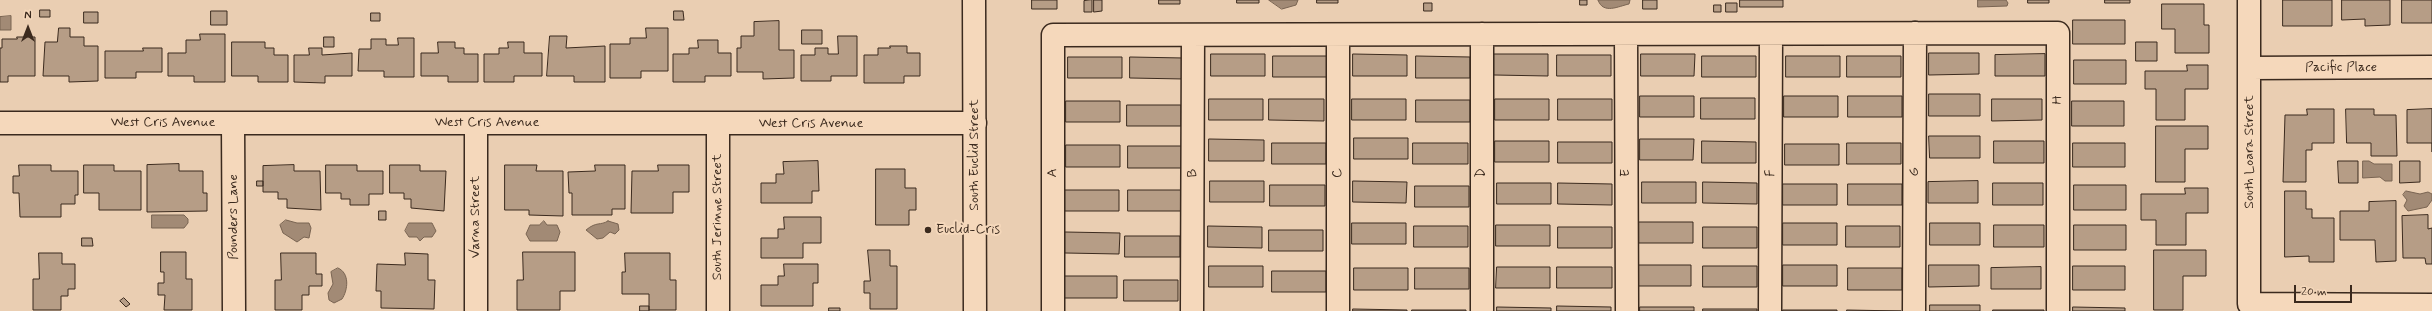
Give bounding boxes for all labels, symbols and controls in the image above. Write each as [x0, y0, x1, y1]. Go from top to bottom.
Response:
north arrow [8, 8, 48, 48]
text: N [24, 9, 32, 23]
street label: Pacific Place [2305, 60, 2377, 76]
street label: H [2050, 95, 2066, 105]
street label: South Loara Street [2242, 95, 2258, 209]
street label: South Euclid Street [967, 99, 983, 211]
street label: West Cris Avenue [111, 115, 215, 131]
street label: West Cris Avenue [435, 115, 539, 131]
street label: West Cris Avenue [759, 116, 863, 132]
street label: South Jerinne Street [710, 154, 726, 280]
street label: G [1907, 167, 1923, 177]
street label: A [1045, 168, 1061, 178]
street label: C [1330, 168, 1346, 178]
street label: D [1474, 168, 1490, 178]
street label: B [1185, 169, 1201, 177]
street label: E [1618, 169, 1634, 177]
street label: F [1763, 169, 1779, 177]
street label: Pounders Lane [226, 174, 242, 260]
street label: Varna Street [468, 176, 484, 258]
place label: Euclid-Cris [936, 222, 1000, 238]
marker: Euclid-Cris [923, 225, 933, 235]
scale bar [2296, 277, 2354, 303]
text: 20 m [2301, 284, 2327, 300]

